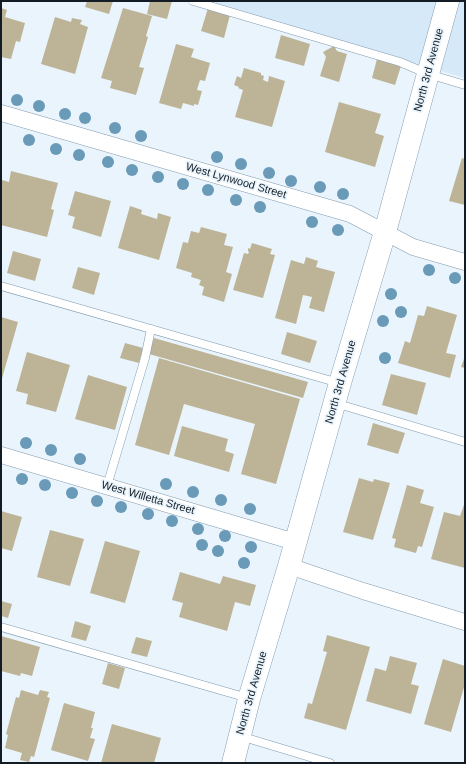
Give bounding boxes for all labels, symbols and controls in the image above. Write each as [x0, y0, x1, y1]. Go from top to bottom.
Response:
street label: North 3rd Avenue [411, 27, 447, 113]
street label: West Lynwood Street [184, 160, 288, 202]
street label: North 3rd Avenue [323, 339, 359, 425]
street label: West Willetta Street [100, 478, 196, 518]
street label: North 3rd Avenue [234, 650, 270, 736]

